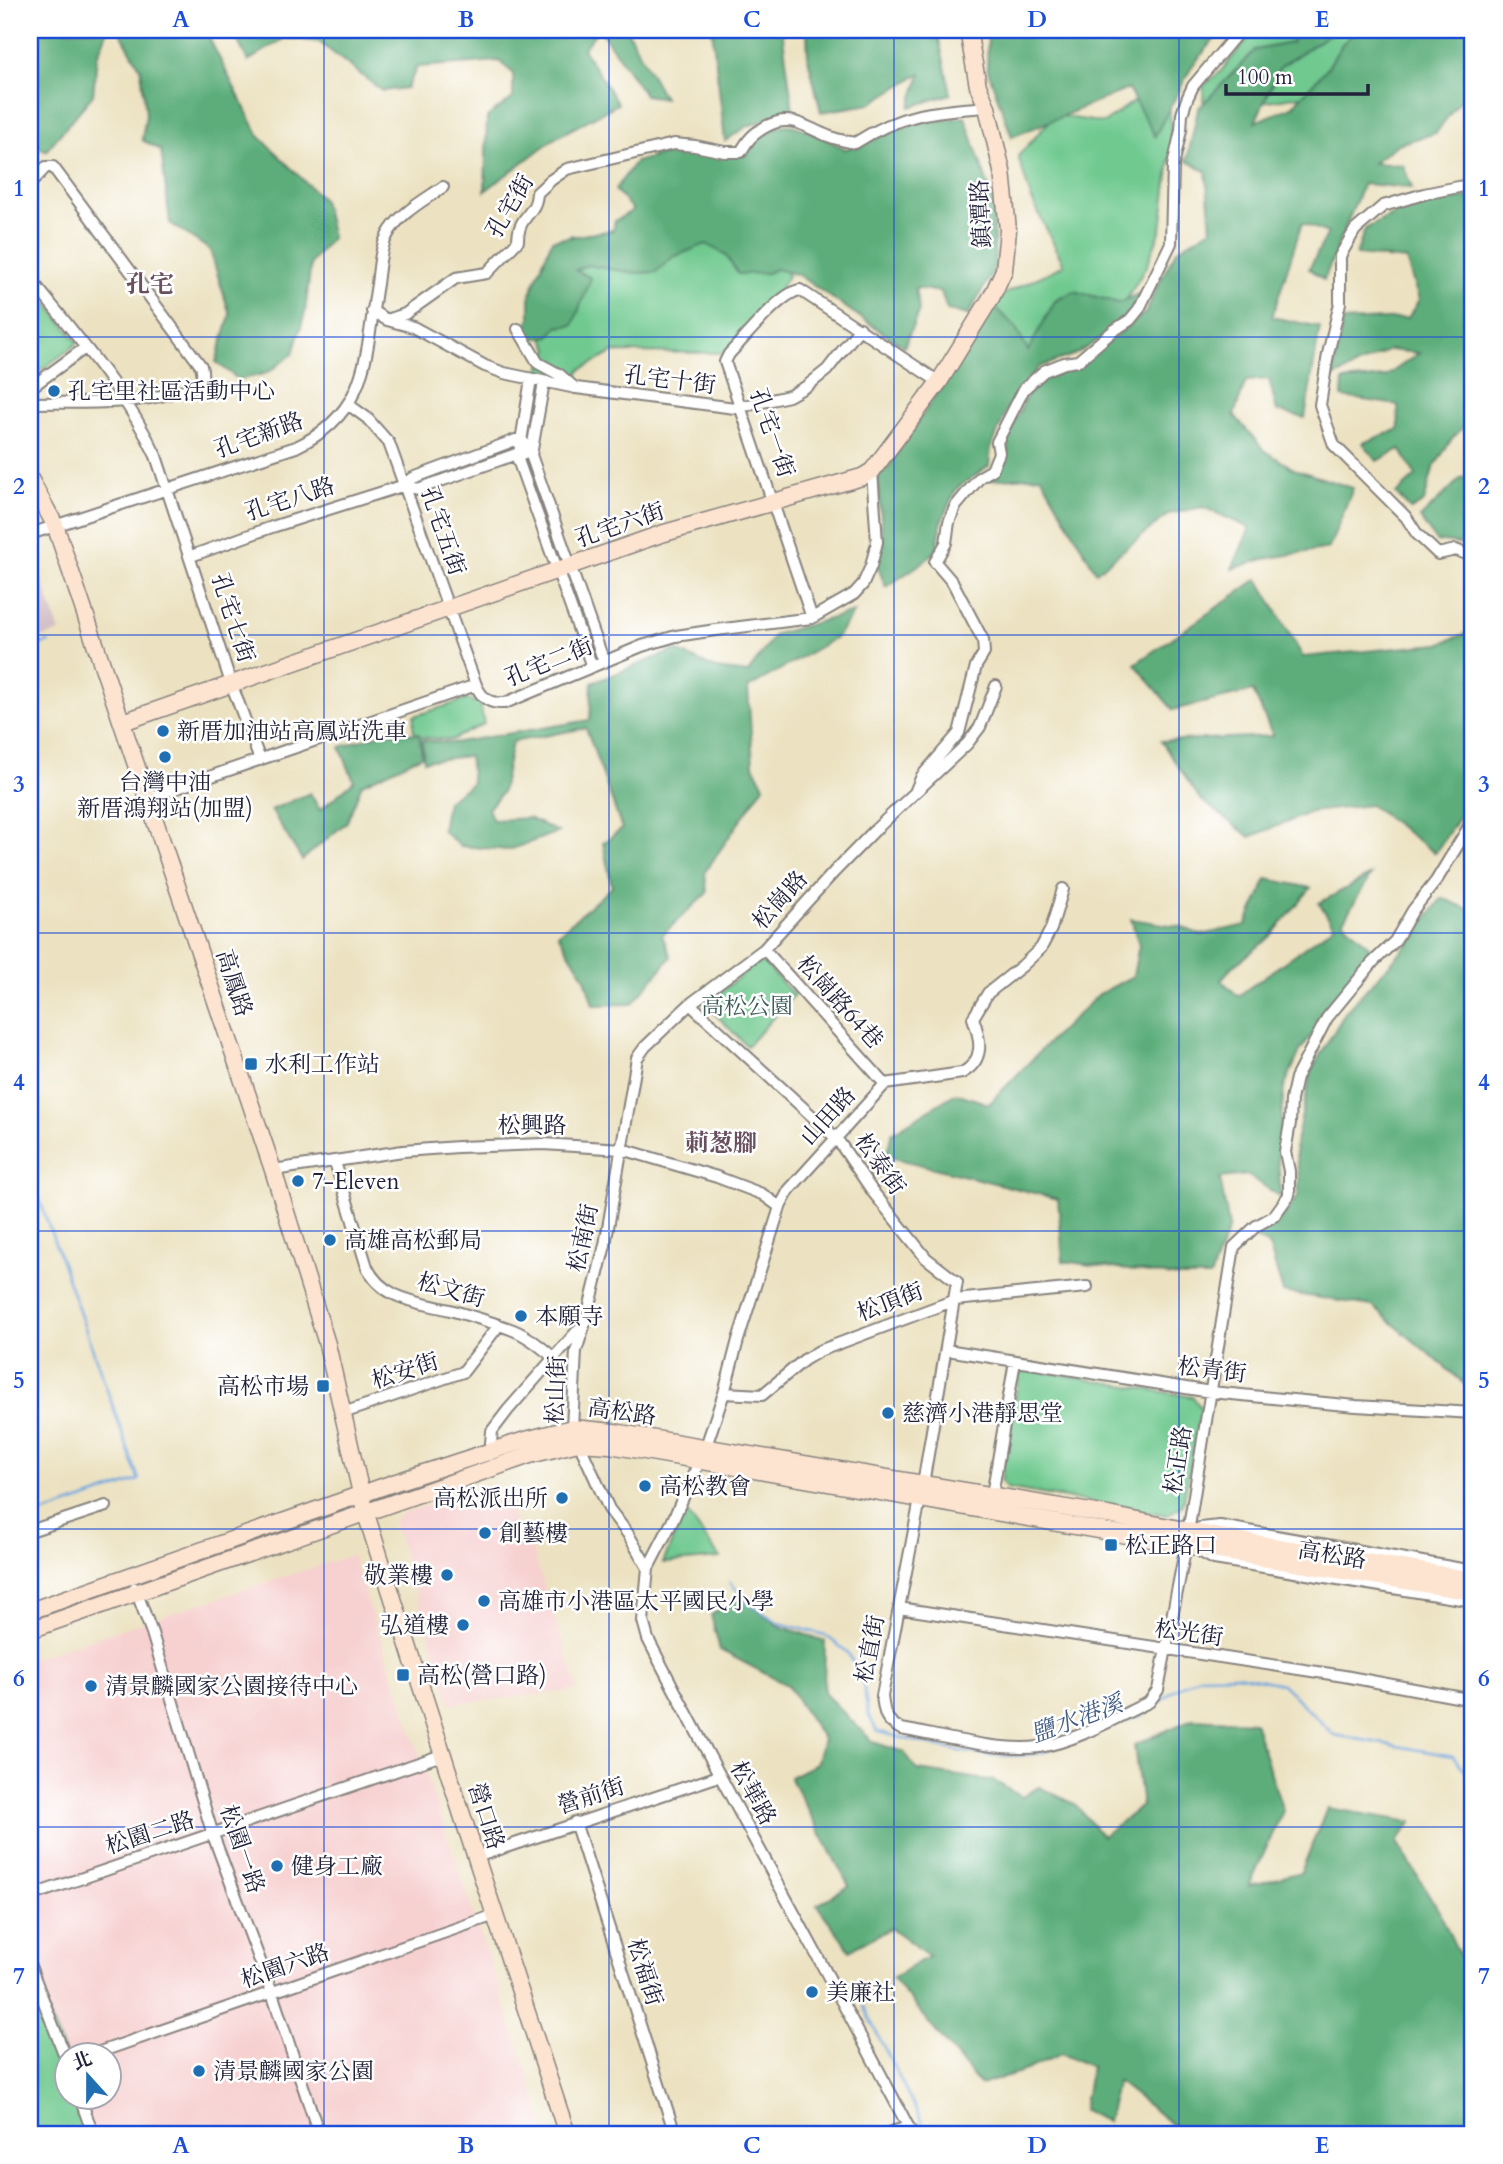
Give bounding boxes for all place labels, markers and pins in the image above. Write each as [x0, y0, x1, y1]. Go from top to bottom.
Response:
place label: 孔宅里社區活動中心 [68, 376, 275, 407]
marker: 孔宅里社區活動中心 [46, 383, 62, 399]
place label: 新厝加油站高鳳站洗車 [177, 716, 407, 747]
marker: 新厝加油站高鳳站洗車 [155, 723, 171, 739]
marker: 台灣中油 新厝鴻翔站(加盟) [157, 749, 173, 765]
place label: 台灣中油 新厝鴻翔站(加盟) [77, 767, 253, 824]
place label: 水利工作站 [265, 1049, 380, 1080]
marker: 水利工作站 [243, 1056, 259, 1072]
place label: 7-Eleven [312, 1166, 400, 1197]
marker: 7-Eleven [290, 1173, 306, 1189]
place label: 高雄高松郵局 [344, 1225, 482, 1256]
marker: 高雄高松郵局 [322, 1232, 338, 1248]
place label: 本願寺 [535, 1301, 604, 1332]
marker: 本願寺 [513, 1308, 529, 1324]
place label: 高松市場 [217, 1371, 309, 1402]
marker: 高松市場 [315, 1378, 331, 1394]
place label: 慈濟小港靜思堂 [902, 1398, 1063, 1429]
marker: 慈濟小港靜思堂 [880, 1405, 896, 1421]
place label: 高松教會 [659, 1471, 751, 1502]
marker: 高松教會 [637, 1478, 653, 1494]
place label: 高松派出所 [433, 1483, 548, 1514]
marker: 高松派出所 [554, 1490, 570, 1506]
place label: 創藝樓 [499, 1518, 568, 1549]
marker: 創藝樓 [477, 1525, 493, 1541]
place label: 松正路口 [1125, 1530, 1217, 1561]
marker: 松正路口 [1103, 1537, 1119, 1553]
place label: 敬業樓 [364, 1560, 433, 1591]
marker: 敬業樓 [439, 1567, 455, 1583]
place label: 高雄市小港區太平國民小學 [498, 1586, 774, 1617]
marker: 高雄市小港區太平國民小學 [476, 1593, 492, 1609]
place label: 弘道樓 [380, 1610, 449, 1641]
marker: 弘道樓 [455, 1617, 471, 1633]
place label: 高松(營口路) [417, 1660, 547, 1691]
marker: 高松(營口路) [395, 1667, 411, 1683]
place label: 清景麟國家公園接待中心 [105, 1671, 358, 1702]
marker: 清景麟國家公園接待中心 [83, 1678, 99, 1694]
place label: 健身工廠 [291, 1851, 383, 1882]
marker: 健身工廠 [269, 1858, 285, 1874]
place label: 美廉社 [826, 1977, 895, 2008]
marker: 美廉社 [804, 1984, 820, 2000]
place label: 清景麟國家公園 [213, 2056, 374, 2087]
marker: 清景麟國家公園 [191, 2063, 207, 2079]

